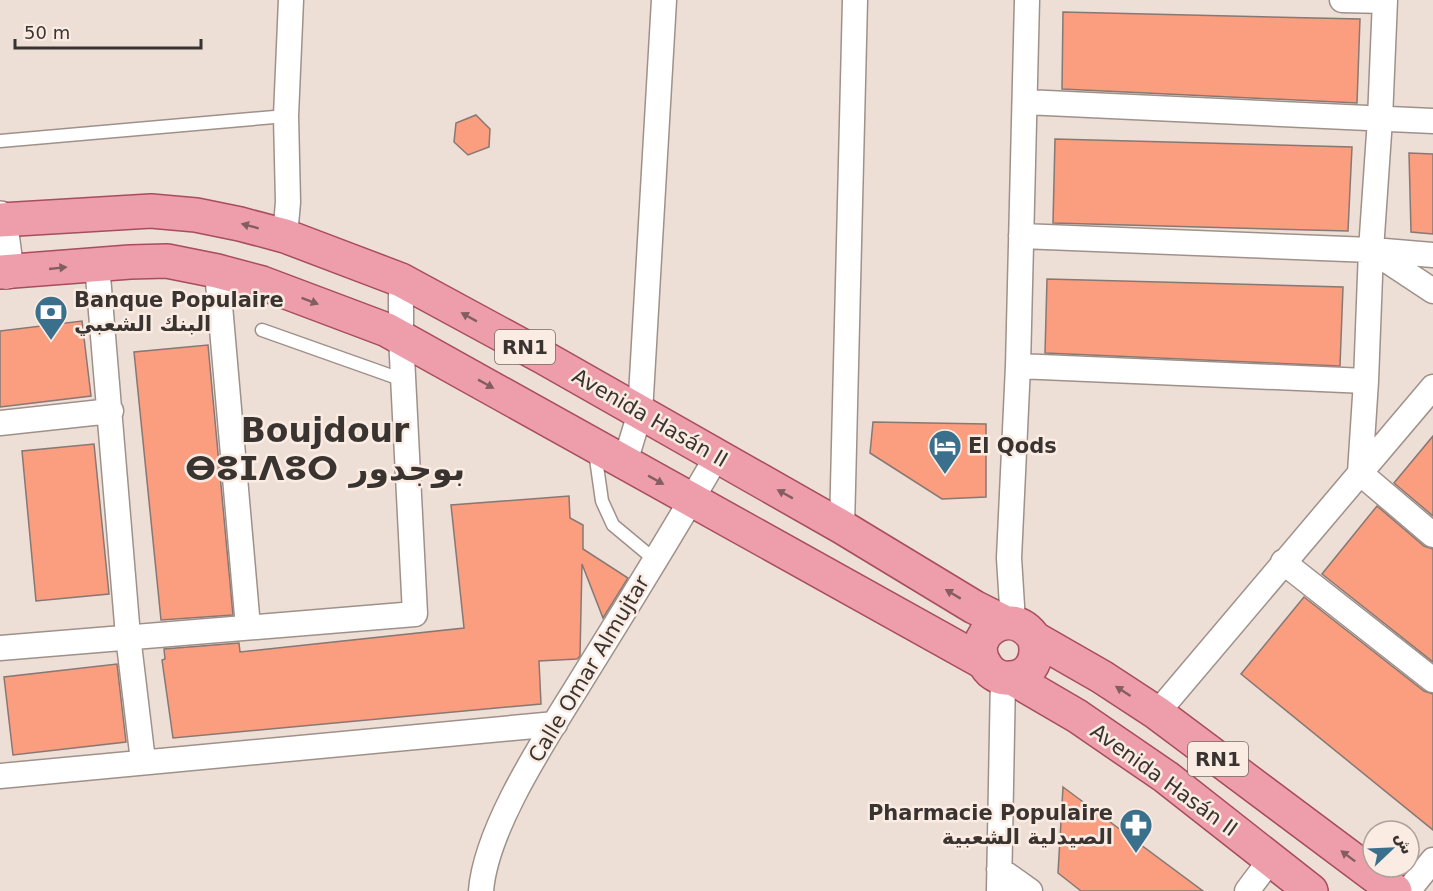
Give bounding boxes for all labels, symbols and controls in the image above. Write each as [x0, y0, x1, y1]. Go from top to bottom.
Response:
scale bar [15, 12, 201, 50]
text: 50 m [24, 22, 70, 43]
one-way arrow [241, 221, 259, 231]
one-way arrow [49, 263, 68, 273]
place label: Banque Populaire البنك الشعبي [74, 288, 284, 336]
bank icon: Banque Populaire البنك الشعبي [33, 294, 69, 341]
one-way arrow [302, 296, 320, 306]
one-way arrow [460, 312, 477, 322]
road number: RN1 [495, 330, 555, 364]
street label: Avenida Hasán II [568, 364, 732, 472]
one-way arrow [478, 379, 494, 390]
district label: Boujdour ⴱⵓⵊⴷⵓⵔ بوجدور [185, 411, 465, 489]
hotel icon: El Qods [927, 428, 963, 475]
place label: El Qods [968, 434, 1057, 458]
one-way arrow [648, 475, 665, 485]
one-way arrow [777, 489, 793, 500]
street label: Calle Omar Almujtar [524, 571, 654, 767]
one-way arrow [945, 589, 961, 600]
one-way arrow [1115, 686, 1131, 697]
street label: Avenida Hasán II [1086, 719, 1242, 841]
road number: RN1 [1188, 742, 1248, 776]
place label: Pharmacie Populaire الصيدلية الشعبية [868, 801, 1113, 849]
pharmacy icon: Pharmacie Populaire الصيدلية الشعبية [1118, 807, 1154, 854]
north arrow [1361, 819, 1421, 879]
text: ش [1391, 829, 1417, 857]
one-way arrow [1341, 850, 1357, 862]

